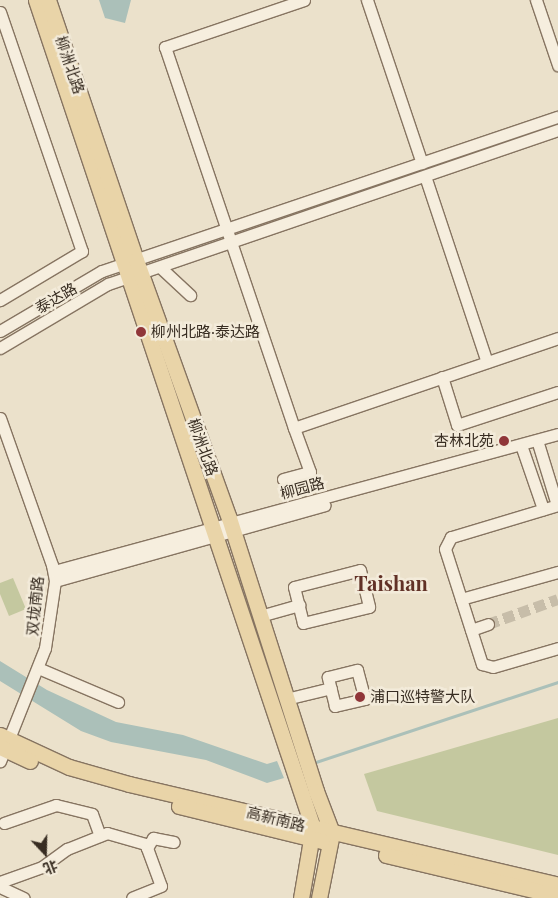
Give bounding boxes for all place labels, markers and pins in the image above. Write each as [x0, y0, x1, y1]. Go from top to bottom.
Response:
place label: 柳州北路·泰达路 [151, 323, 260, 341]
marker: 柳州北路·泰达路 [135, 326, 147, 338]
place label: 杏林北苑 [434, 432, 494, 450]
marker: 杏林北苑 [498, 435, 510, 447]
place label: 浦口巡特警大队 [370, 688, 475, 706]
marker: 浦口巡特警大队 [354, 691, 366, 703]

